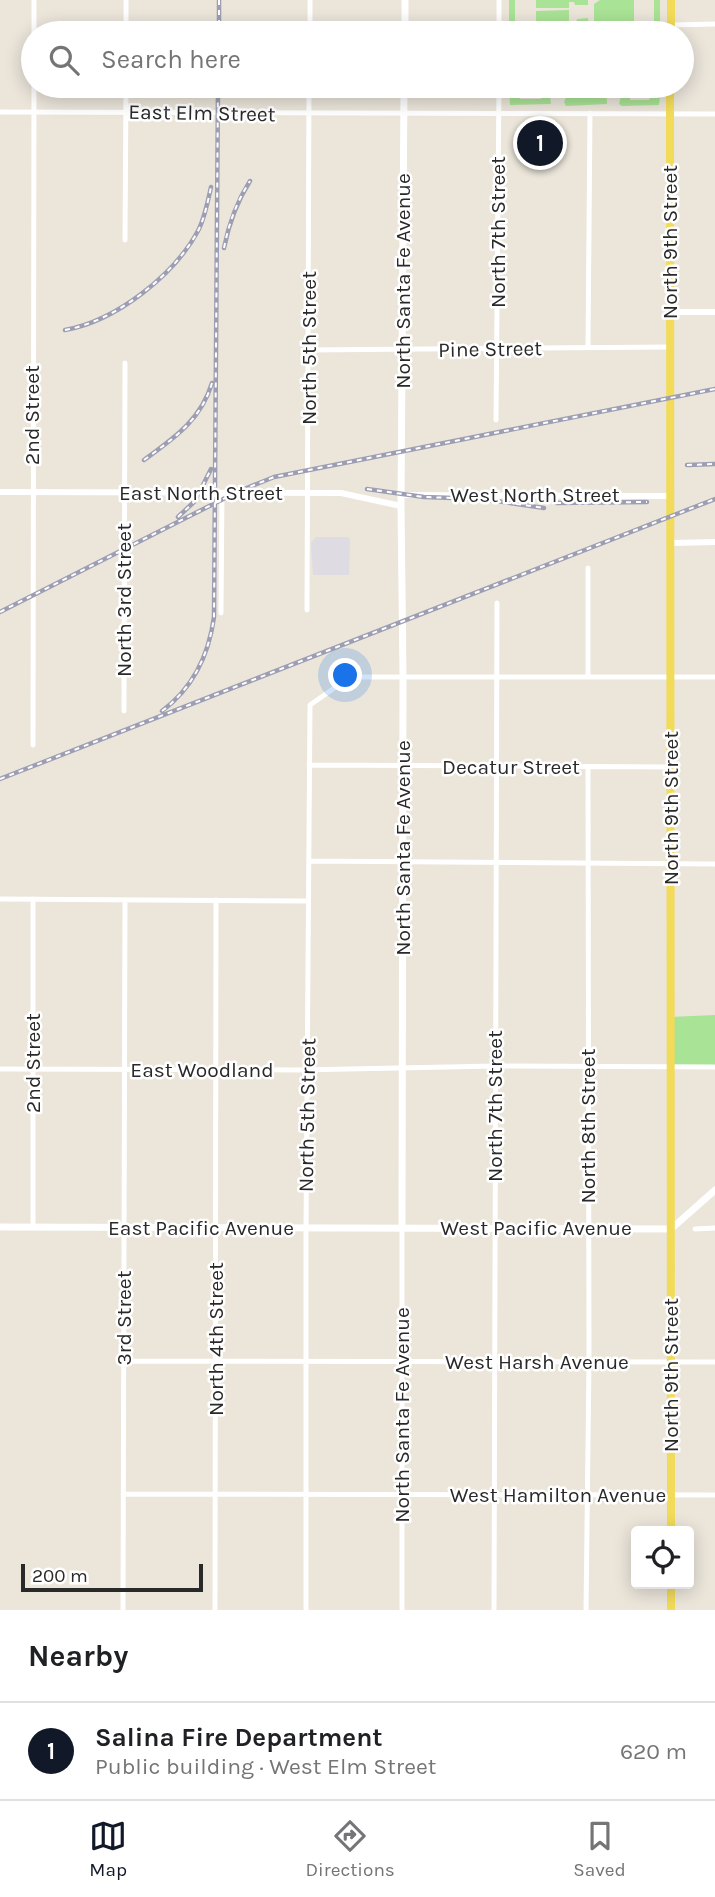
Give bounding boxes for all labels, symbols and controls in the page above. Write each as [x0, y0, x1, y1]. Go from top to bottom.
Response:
search box [21, 21, 694, 98]
icon: search [45, 41, 83, 79]
text: Search here [101, 44, 241, 75]
street label: East Elm Street [128, 100, 276, 126]
pin: 1 [517, 117, 563, 169]
street label: North 7th Street [486, 156, 510, 308]
street label: North 9th Street [658, 165, 682, 319]
street label: North Santa Fe Avenue [391, 173, 415, 389]
street label: North 5th Street [297, 271, 321, 425]
street label: Pine Street [438, 336, 542, 362]
street label: 2nd Street [20, 365, 44, 465]
street label: East North Street [119, 481, 283, 505]
street label: West North Street [450, 483, 620, 507]
street label: North 3rd Street [112, 523, 136, 677]
your location [328, 658, 362, 692]
street label: North 9th Street [659, 731, 683, 885]
street label: North Santa Fe Avenue [391, 740, 415, 956]
street label: Decatur Street [442, 755, 580, 779]
street label: 2nd Street [21, 1013, 45, 1113]
street label: North 7th Street [483, 1030, 507, 1182]
street label: North 5th Street [294, 1038, 320, 1192]
street label: North 8th Street [576, 1048, 600, 1204]
street label: East Woodland [130, 1058, 274, 1082]
street label: East Pacific Avenue [108, 1216, 294, 1240]
street label: West Pacific Avenue [440, 1216, 632, 1240]
street label: North 4th Street [204, 1262, 228, 1416]
street label: 3rd Street [112, 1270, 136, 1366]
street label: North 9th Street [659, 1298, 683, 1452]
street label: North Santa Fe Avenue [390, 1307, 414, 1523]
street label: West Harsh Avenue [445, 1350, 629, 1374]
street label: West Hamilton Avenue [450, 1483, 666, 1507]
map controls [631, 1526, 694, 1589]
button: locate [631, 1526, 694, 1589]
scale bar [21, 1561, 203, 1593]
text: 200 m [32, 1565, 88, 1587]
text: Nearby [28, 1638, 128, 1674]
text: Salina Fire Department [95, 1722, 383, 1753]
text: 1 [47, 1738, 55, 1765]
text: 620 m [620, 1738, 687, 1765]
text: Public building · West Elm Street [95, 1753, 436, 1780]
tab: Map [89, 1817, 127, 1881]
tab: Directions [306, 1817, 395, 1881]
tab: Saved [573, 1817, 626, 1881]

